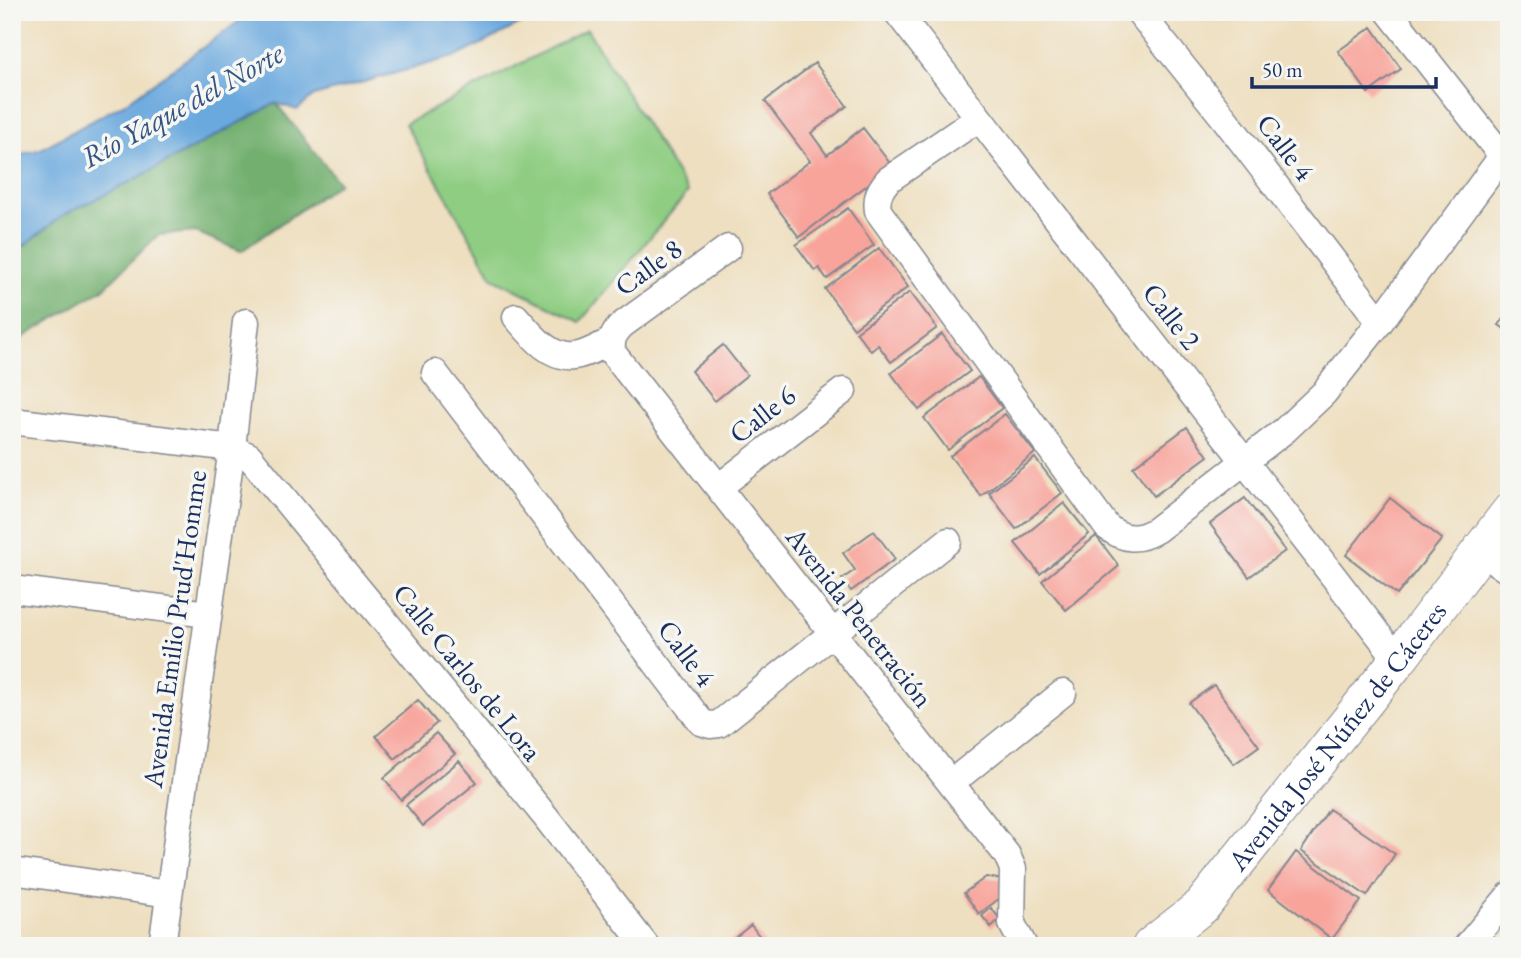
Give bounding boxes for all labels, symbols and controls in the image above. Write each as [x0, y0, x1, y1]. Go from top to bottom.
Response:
water label: Río Yaque del Norte [74, 33, 291, 178]
scale bar [1252, 46, 1435, 90]
text: 50 m [1262, 56, 1303, 83]
street label: Calle 4 [1249, 106, 1323, 188]
street label: Calle 8 [607, 231, 689, 303]
street label: Calle 2 [1135, 276, 1209, 357]
street label: Calle 6 [722, 377, 802, 451]
street label: Avenida Emilio Prud'Homme [134, 468, 214, 791]
street label: Avenida Penetración [778, 519, 942, 715]
street label: Calle Carlos de Lora [385, 576, 551, 769]
street label: Avenida José Núñez de Cáceres [1219, 594, 1454, 878]
street label: Calle 4 [650, 612, 724, 694]

